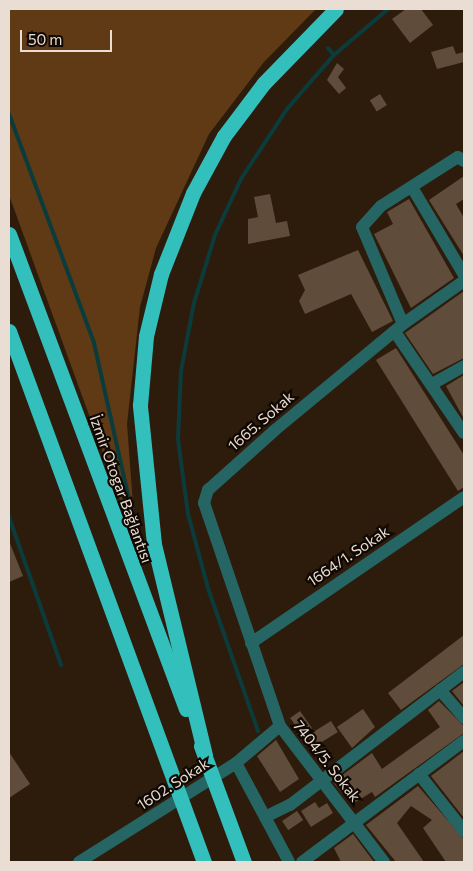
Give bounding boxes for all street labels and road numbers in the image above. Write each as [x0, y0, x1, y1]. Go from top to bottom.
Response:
street label: 1665. Sokak [224, 388, 298, 454]
street label: İzmir Otogar Bağlantısı [86, 413, 156, 565]
street label: 1664/1. Sokak [304, 522, 392, 590]
street label: 7404/5. Sokak [290, 717, 364, 805]
street label: 1602. Sokak [134, 754, 212, 814]

